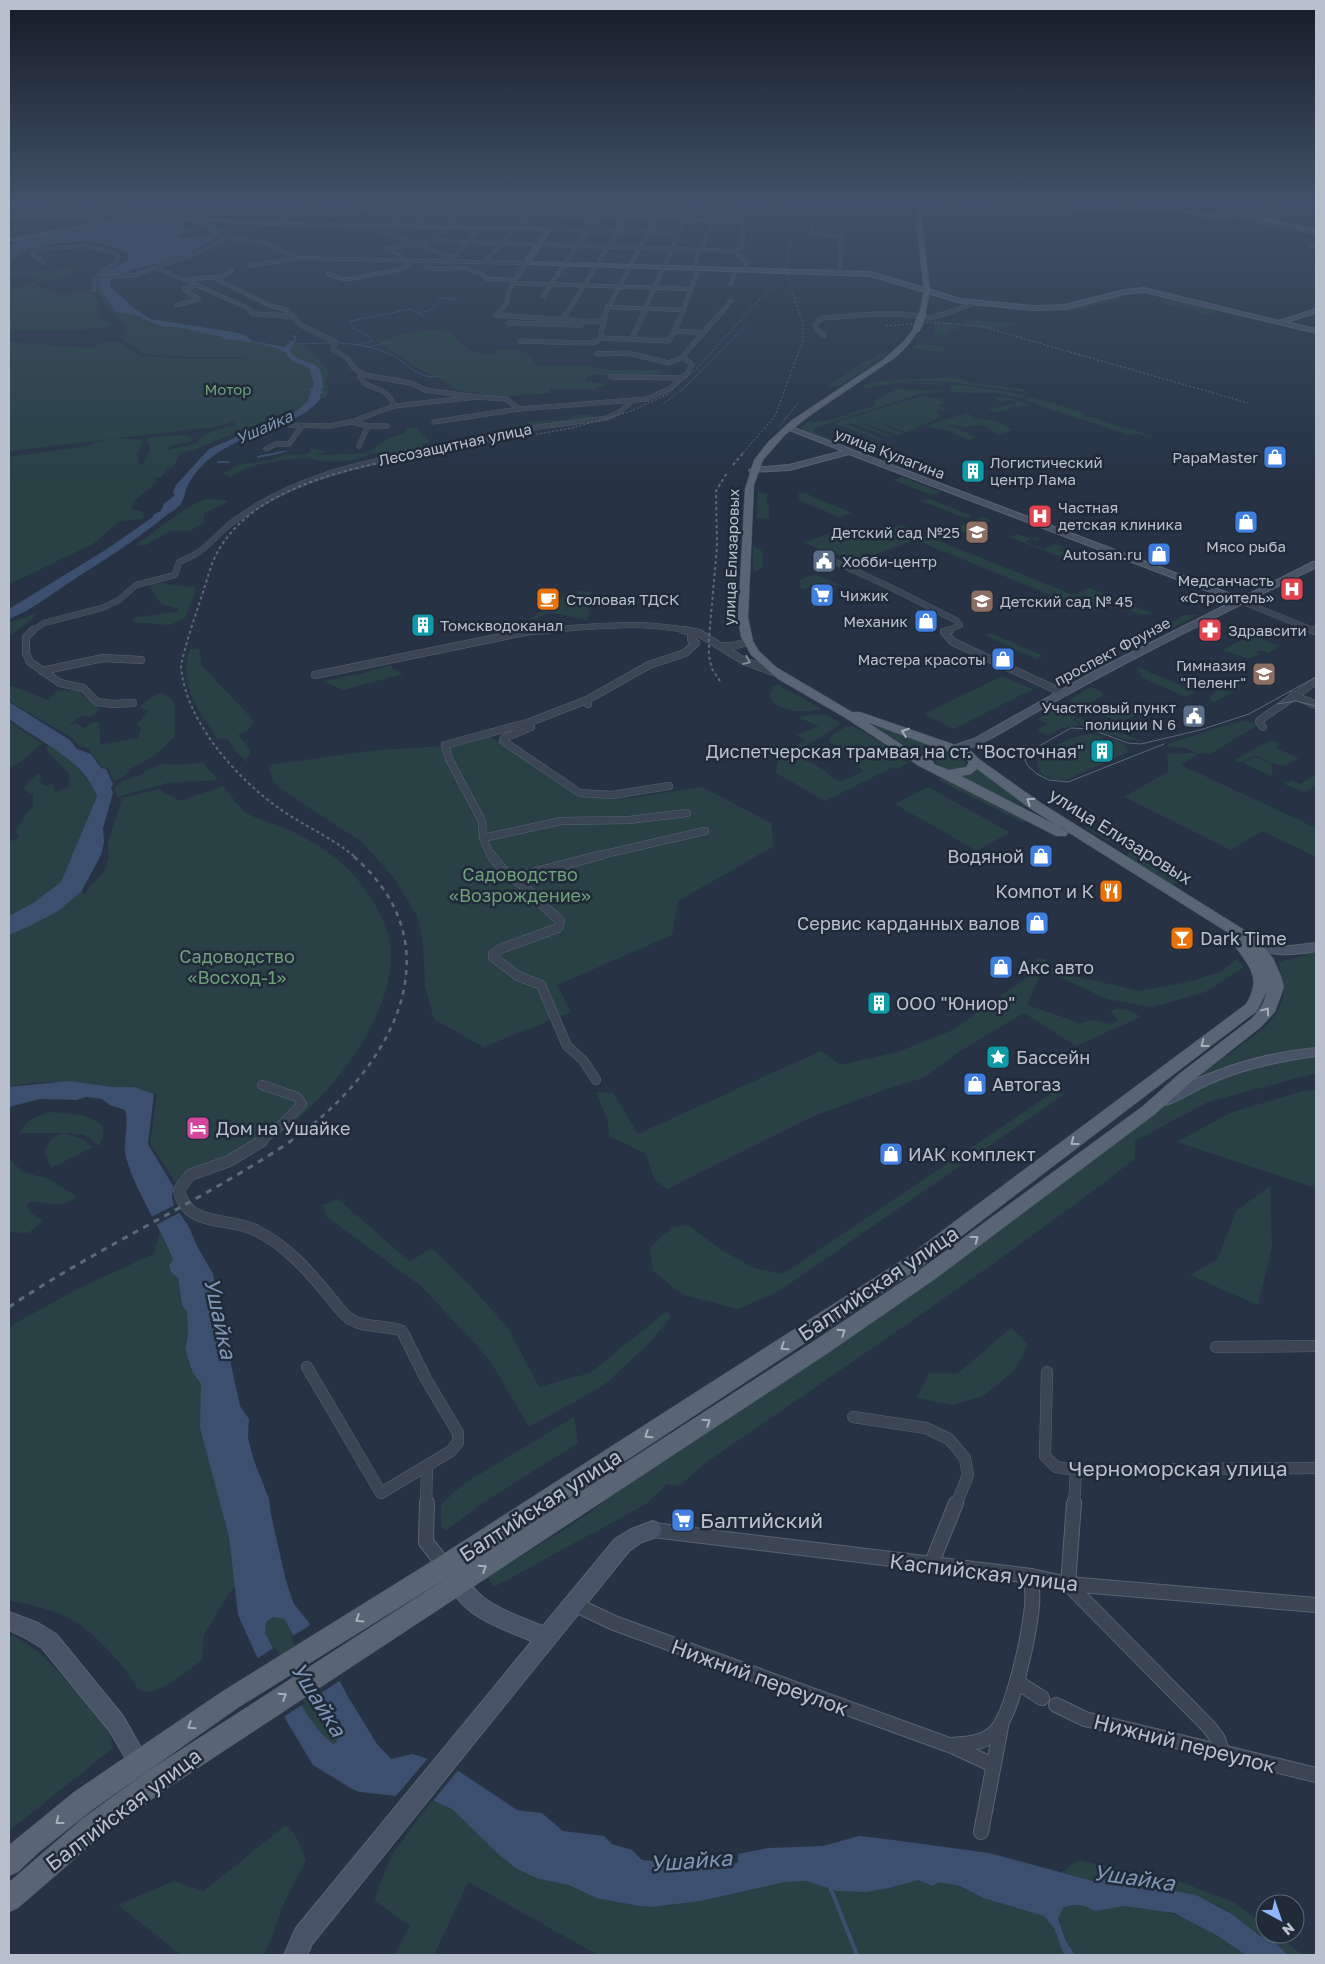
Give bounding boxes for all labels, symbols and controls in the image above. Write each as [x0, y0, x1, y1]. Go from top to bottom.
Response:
park label: Мотор [204, 380, 252, 398]
water label: Ушайка [233, 405, 296, 448]
street label: Лесозащитная улица [377, 419, 533, 469]
street label: улица Кулагина [832, 424, 948, 482]
shop icon: PapaMaster [1262, 444, 1288, 470]
place label: PapaMaster [1172, 448, 1258, 466]
place label: Логистический центр Лама [990, 453, 1103, 488]
building icon: Логистический центр Лама [960, 458, 986, 484]
street label: улица Елизаровых [720, 488, 742, 626]
place label: Частная детская клиника [1058, 498, 1182, 533]
hospital icon: Частная детская клиника [1027, 503, 1053, 529]
shop icon: Мясо рыба [1233, 509, 1259, 535]
school or university icon: Детский сад №25 [964, 519, 990, 545]
place label: Детский сад №25 [831, 523, 960, 541]
place label: Мясо рыба [1206, 537, 1286, 555]
shop icon: Autosan.ru [1146, 541, 1172, 567]
place label: Autosan.ru [1063, 545, 1142, 563]
public building icon: Хобби-центр [811, 548, 837, 574]
place label: Хобби-центр [842, 552, 937, 570]
place label: Медсанчасть «Строитель» [1177, 571, 1274, 606]
hospital icon: Медсанчасть «Строитель» [1279, 576, 1305, 602]
supermarket icon: Чижик [809, 582, 835, 608]
cafe icon: Столовая ТДСК [535, 586, 561, 612]
place label: Чижик [840, 586, 889, 604]
school or university icon: Детский сад № 45 [969, 588, 995, 614]
place label: Столовая ТДСК [566, 590, 680, 608]
place label: Детский сад № 45 [1000, 592, 1133, 610]
shop icon: Механик [913, 608, 939, 634]
building icon: Томскводоканал [410, 612, 436, 638]
place label: Механик [843, 612, 908, 630]
street label: проспект Фрунзе [1051, 613, 1173, 689]
place label: Томскводоканал [440, 616, 563, 634]
pharmacy icon: Здравсити [1197, 617, 1223, 643]
place label: Здравсити [1228, 621, 1307, 639]
shop icon: Мастера красоты [990, 646, 1016, 672]
place label: Мастера красоты [857, 650, 986, 668]
one-way arrow [742, 655, 751, 666]
place label: Гимназия "Пеленг" [1176, 656, 1246, 691]
school or university icon: Гимназия "Пеленг" [1251, 661, 1277, 687]
place label: Участковый пункт полиции N 6 [1042, 698, 1177, 733]
public building icon: Участковый пункт полиции N 6 [1181, 703, 1207, 729]
one-way arrow [901, 728, 910, 738]
building icon: Диспетчерская трамвая на ст. "Восточная" [1089, 738, 1115, 764]
place label: Диспетчерская трамвая на ст. "Восточная" [706, 740, 1084, 762]
street label: улица Елизаровых [1045, 783, 1197, 889]
one-way arrow [1026, 798, 1035, 807]
shop icon: Водяной [1028, 843, 1054, 869]
place label: Водяной [947, 845, 1024, 867]
park label: Садоводство «Возрождение» [449, 863, 591, 906]
restaurant icon: Компот и К [1098, 878, 1124, 904]
place label: Компот и К [995, 880, 1094, 902]
shop icon: Сервис карданных валов [1024, 910, 1050, 936]
place label: Сервис карданных валов [797, 912, 1020, 934]
bar icon: Dark Time [1169, 925, 1195, 951]
place label: Dark Time [1200, 927, 1287, 949]
park label: Садоводство «Восход-1» [179, 945, 295, 988]
shop icon: Акс авто [988, 954, 1014, 980]
place label: Акс авто [1018, 956, 1094, 978]
building icon: ООО "Юниор" [866, 990, 892, 1016]
place label: ООО "Юниор" [896, 992, 1015, 1014]
one-way arrow [1260, 1007, 1269, 1017]
one-way arrow [1201, 1039, 1210, 1047]
place icon: Бассейн [985, 1044, 1011, 1070]
place label: Бассейн [1016, 1046, 1090, 1068]
shop icon: Автогаз [962, 1071, 988, 1097]
place label: Автогаз [992, 1073, 1061, 1095]
hotel icon: Дом на Ушайке [185, 1115, 211, 1141]
place label: Дом на Ушайке [216, 1117, 350, 1139]
one-way arrow [1070, 1136, 1080, 1145]
shop icon: ИАК комплект [878, 1141, 904, 1167]
place label: ИАК комплект [908, 1143, 1036, 1165]
street label: Балтийская улица [793, 1220, 963, 1346]
one-way arrow [969, 1236, 979, 1245]
water label: Ушайка [199, 1275, 243, 1363]
one-way arrow [837, 1329, 846, 1339]
one-way arrow [781, 1341, 790, 1350]
one-way arrow [701, 1419, 710, 1428]
one-way arrow [644, 1429, 653, 1438]
street label: Балтийская улица [454, 1443, 626, 1567]
street label: Черноморская улица [1068, 1455, 1288, 1481]
supermarket icon: Балтийский [670, 1507, 696, 1533]
place label: Балтийский [700, 1507, 823, 1533]
street label: Каспийская улица [888, 1548, 1080, 1596]
one-way arrow [477, 1565, 486, 1575]
one-way arrow [356, 1613, 365, 1623]
street label: Нижний переулок [668, 1633, 852, 1721]
water label: Ушайка [286, 1657, 353, 1742]
one-way arrow [277, 1693, 286, 1703]
street label: Нижний переулок [1091, 1708, 1279, 1778]
one-way arrow [187, 1720, 197, 1729]
street label: Балтийская улица [40, 1742, 206, 1876]
one-way arrow [56, 1815, 65, 1823]
water label: Ушайка [649, 1844, 735, 1876]
water label: Ушайка [1091, 1858, 1178, 1896]
north arrow [1255, 1894, 1305, 1944]
text: N [1279, 1919, 1298, 1939]

